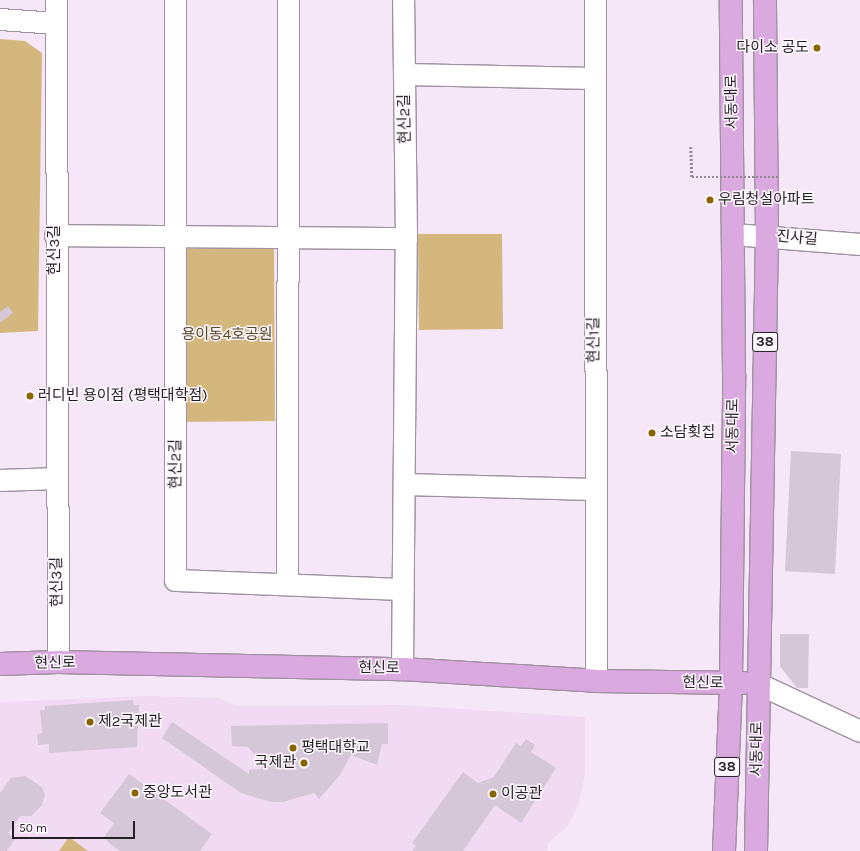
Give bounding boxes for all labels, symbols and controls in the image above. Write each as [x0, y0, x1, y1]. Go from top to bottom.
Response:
place label: 다이소 공도 [736, 39, 809, 57]
marker: 다이소 공도 [812, 43, 822, 53]
street label: 서동대로 [723, 74, 741, 130]
street label: 현신2길 [396, 94, 414, 144]
place label: 우림청설아파트 [718, 191, 815, 209]
marker: 우림청설아파트 [705, 195, 715, 205]
street label: 현신3길 [46, 225, 64, 275]
street label: 진사길 [776, 227, 818, 249]
street label: 현신1길 [585, 317, 603, 363]
park label: 용이동4호공원 [181, 326, 273, 344]
road number: 38 [752, 330, 778, 354]
place label: 러디빈 용이점 (평택대학점) [38, 387, 208, 405]
marker: 러디빈 용이점 (평택대학점) [25, 391, 35, 401]
street label: 서동대로 [724, 398, 742, 454]
place label: 소담횟집 [660, 424, 715, 442]
marker: 소담횟집 [647, 428, 657, 438]
street label: 현신2길 [167, 439, 185, 489]
street label: 현신3길 [48, 557, 66, 607]
street label: 현신로 [34, 654, 76, 672]
street label: 현신로 [358, 659, 400, 677]
street label: 현신로 [682, 674, 724, 692]
place label: 제2국제관 [98, 713, 162, 731]
marker: 제2국제관 [85, 717, 95, 727]
street label: 서동대로 [748, 721, 766, 777]
place label: 평택대학교 [301, 739, 370, 757]
marker: 평택대학교 [288, 743, 298, 753]
place label: 국제관 [255, 754, 296, 772]
road number: 38 [714, 755, 740, 779]
marker: 국제관 [299, 758, 309, 768]
place label: 중앙도서관 [143, 784, 212, 802]
place label: 이공관 [501, 785, 542, 803]
marker: 중앙도서관 [130, 788, 140, 798]
marker: 이공관 [488, 789, 498, 799]
scale bar [14, 813, 137, 839]
text: 50 m [19, 821, 47, 835]

